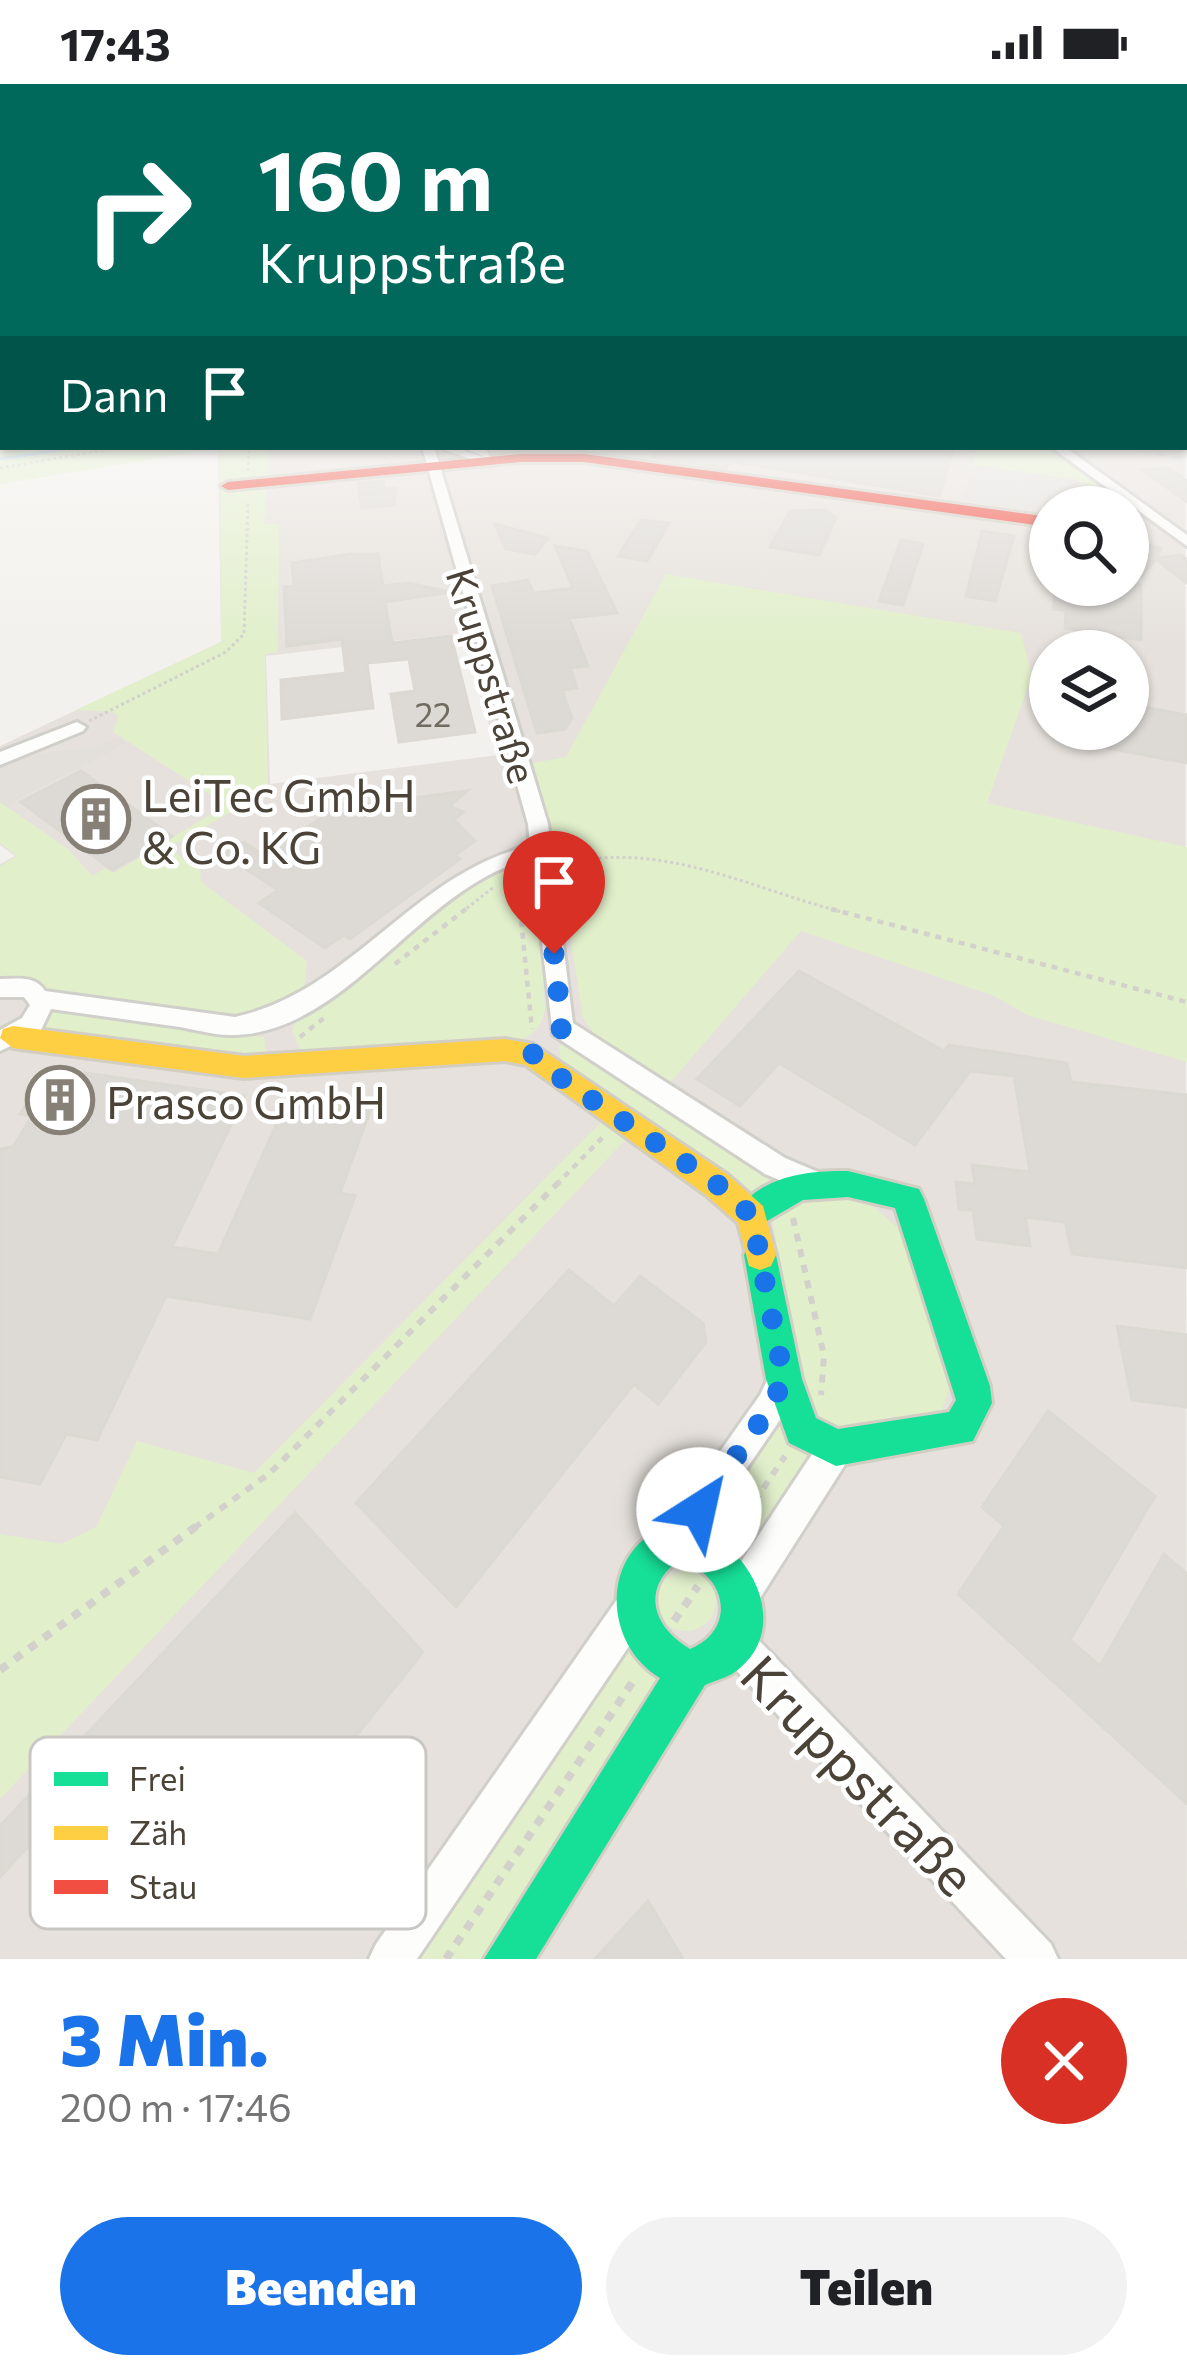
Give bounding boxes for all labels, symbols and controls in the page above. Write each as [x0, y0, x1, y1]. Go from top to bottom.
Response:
text: 17:43 [60, 15, 171, 70]
text: 160 m [258, 126, 493, 228]
icon: right [60, 132, 216, 288]
text: Kruppstraße [258, 228, 566, 294]
icon: arrive [192, 360, 258, 426]
text: Dann [60, 366, 168, 421]
map controls [1029, 486, 1149, 750]
button: search [1029, 486, 1149, 606]
street label: Kruppstraße [437, 561, 549, 789]
button: layers [1029, 630, 1149, 750]
house number: 22 [415, 693, 451, 734]
place label: LeiTec GmbH & Co. KG [142, 766, 416, 873]
building icon: LeiTec GmbH & Co. KG [61, 784, 131, 854]
pin [503, 831, 605, 954]
icon: arrive [521, 849, 587, 915]
building icon: Prasco GmbH [25, 1065, 95, 1135]
place label: Prasco GmbH [106, 1073, 386, 1128]
position arrow [636, 1447, 762, 1573]
street label: Kruppstraße [729, 1640, 991, 1908]
legend [30, 1737, 426, 1929]
text: Frei [129, 1757, 186, 1798]
text: Zäh [129, 1811, 187, 1852]
text: Stau [129, 1865, 197, 1906]
text: 3 Min. [60, 1993, 269, 2081]
button: close [1001, 1998, 1127, 2124]
text: 200 m · 17:46 [60, 2082, 292, 2130]
button: Beenden [60, 2217, 582, 2355]
button: Teilen [606, 2217, 1127, 2355]

